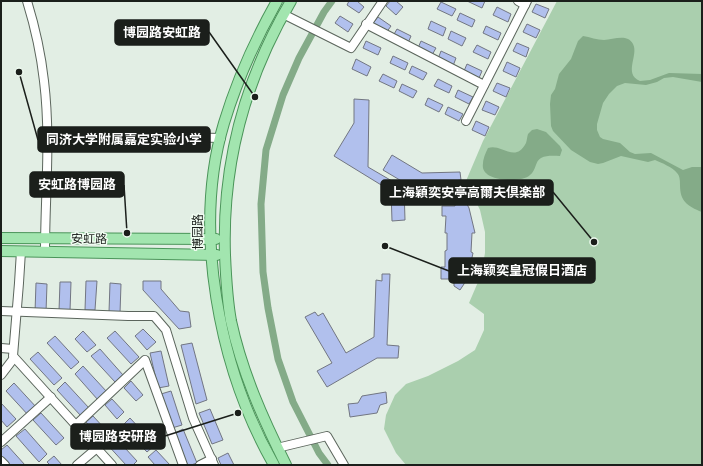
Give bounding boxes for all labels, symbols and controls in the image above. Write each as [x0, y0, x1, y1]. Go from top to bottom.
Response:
callout: 博园路安虹路 [115, 20, 209, 45]
text: 博园路安虹路 [123, 24, 201, 41]
callout: 同济大学附属嘉定实验小学 [38, 127, 210, 152]
text: 同济大学附属嘉定实验小学 [46, 131, 202, 148]
callout: 安虹路博园路 [30, 172, 124, 197]
text: 安虹路博园路 [38, 176, 116, 193]
callout: 上海穎奕安亭高爾夫倶楽部 [381, 180, 553, 205]
text: 上海穎奕安亭高爾夫倶楽部 [389, 184, 545, 201]
street label: 博园路 [190, 214, 206, 250]
street label: 安虹路 [71, 231, 107, 247]
callout: 上海颖奕皇冠假日酒店 [449, 258, 595, 283]
text: 上海颖奕皇冠假日酒店 [457, 262, 587, 279]
callout: 博园路安研路 [71, 424, 165, 449]
text: 博园路安研路 [79, 428, 157, 445]

